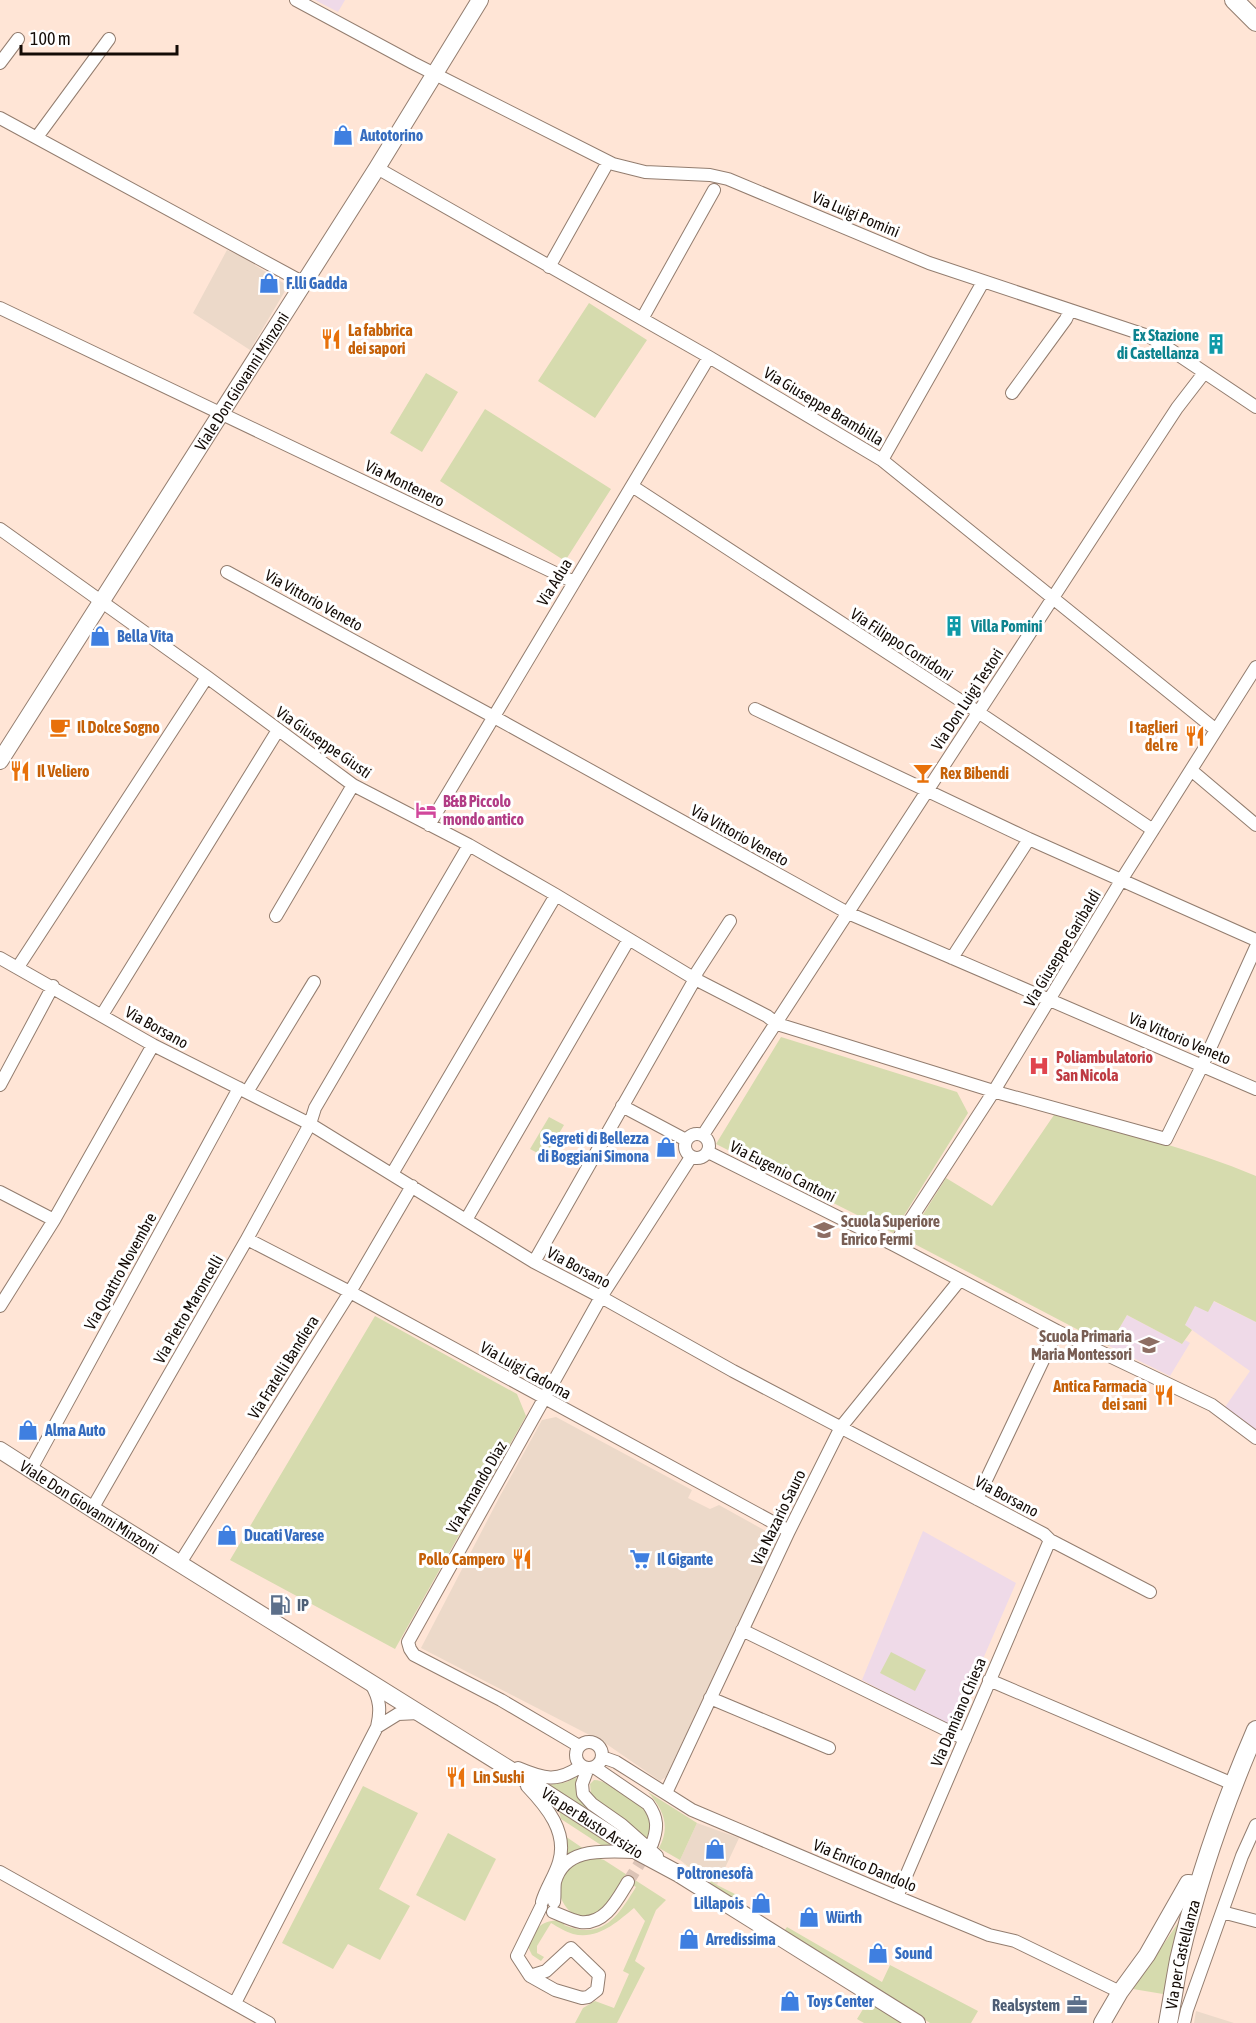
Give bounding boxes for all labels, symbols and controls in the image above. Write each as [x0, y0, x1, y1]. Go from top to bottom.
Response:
scale bar [21, 18, 177, 56]
text: 100 m [30, 28, 71, 49]
shop icon: Autotorino [331, 123, 355, 147]
place label: Autotorino [359, 126, 424, 144]
street label: Via Luigi Pomini [809, 187, 902, 241]
shop icon: F.lli Gadda [257, 271, 281, 295]
place label: F.lli Gadda [286, 274, 347, 292]
street label: Viale Don Giovanni Minzoni [191, 309, 292, 454]
place label: La fabbrica dei sapori [348, 321, 413, 357]
place label: Ex Stazione di Castellanza [1117, 326, 1199, 362]
restaurant icon: La fabbrica dei sapori [319, 327, 343, 351]
building icon: Ex Stazione di Castellanza [1204, 332, 1228, 356]
street label: Via Giuseppe Brambilla [760, 363, 887, 450]
street label: Via Montenero [362, 456, 448, 510]
street label: Via Adua [533, 555, 575, 609]
street label: Via Vittorio Veneto [262, 566, 366, 634]
street label: Via Filippo Corridoni [847, 604, 957, 685]
building icon: Villa Pomini [942, 614, 966, 638]
place label: Villa Pomini [970, 617, 1043, 635]
shop icon: Bella Vita [88, 624, 112, 648]
place label: Bella Vita [117, 627, 174, 645]
street label: Via Don Luigi Testori [928, 645, 1007, 754]
street label: Via Giuseppe Giusti [272, 702, 375, 782]
cafe icon: Il Dolce Sogno [48, 715, 72, 739]
place label: Il Dolce Sogno [77, 718, 160, 736]
place label: I taglieri del re [1129, 718, 1178, 754]
restaurant icon: I taglieri del re [1183, 724, 1207, 748]
restaurant icon: Il Veliero [8, 759, 32, 783]
bar icon: Rex Bibendi [911, 761, 935, 785]
place label: Il Veliero [37, 762, 90, 780]
place label: Rex Bibendi [940, 764, 1009, 782]
place label: B&B Piccolo mondo antico [443, 792, 525, 828]
hotel icon: B&B Piccolo mondo antico [414, 798, 438, 822]
street label: Via Vittorio Veneto [688, 801, 792, 869]
street label: Via Giuseppe Garibaldi [1020, 886, 1105, 1010]
street label: Via Borsano [122, 1002, 192, 1052]
street label: Via Vittorio Veneto [1126, 1008, 1234, 1068]
place label: Poliambulatorio San Nicola [1056, 1048, 1153, 1084]
hospital icon: Poliambulatorio San Nicola [1027, 1054, 1051, 1078]
place label: Segreti di Bellezza di Boggiani Simona [538, 1129, 649, 1165]
shop icon: Segreti di Bellezza di Boggiani Simona [654, 1135, 678, 1159]
street label: Via Eugenio Cantoni [727, 1137, 839, 1206]
street label: Via Quattro Novembre [80, 1209, 160, 1333]
place label: Scuola Superiore Enrico Fermi [841, 1212, 940, 1248]
school or university icon: Scuola Superiore Enrico Fermi [812, 1218, 836, 1242]
street label: Via Borsano [544, 1243, 614, 1291]
street label: Via Pietro Maroncelli [150, 1252, 226, 1366]
street label: Via Fratelli Bandiera [244, 1312, 322, 1422]
place label: Scuola Primaria Maria Montessori [1031, 1327, 1132, 1363]
school or university icon: Scuola Primaria Maria Montessori [1137, 1333, 1161, 1357]
street label: Via Luigi Cadorna [477, 1338, 575, 1403]
place label: Antica Farmacia dei sani [1052, 1377, 1147, 1413]
restaurant icon: Antica Farmacia dei sani [1152, 1383, 1176, 1407]
shop icon: Alma Auto [16, 1418, 40, 1442]
place label: Alma Auto [44, 1421, 106, 1439]
street label: Via Armando Diaz [442, 1437, 510, 1536]
street label: Viale Don Giovanni Minzoni [17, 1456, 162, 1557]
street label: Via Nazario Sauro [747, 1467, 809, 1567]
street label: Via Borsano [972, 1472, 1042, 1520]
shop icon: Ducati Varese [215, 1523, 239, 1547]
place label: Ducati Varese [244, 1526, 324, 1544]
restaurant icon: Pollo Campero [510, 1547, 534, 1571]
supermarket icon: Il Gigante [628, 1547, 652, 1571]
place label: Pollo Campero [419, 1550, 505, 1568]
place label: Il Gigante [657, 1550, 713, 1568]
fuel station icon: IP [268, 1593, 292, 1617]
place label: IP [297, 1596, 309, 1614]
street label: Via Damiano Chiesa [927, 1655, 989, 1769]
restaurant icon: Lin Sushi [444, 1765, 468, 1789]
place label: Lin Sushi [473, 1768, 525, 1786]
street label: Via per Busto Arsizio [538, 1783, 646, 1862]
street label: Via Enrico Dandolo [811, 1835, 919, 1895]
shop icon: Poltronesofà [703, 1837, 727, 1861]
place label: Poltronesofà [677, 1864, 753, 1882]
shop icon: Lillapois [749, 1891, 773, 1915]
place label: Lillapois [694, 1894, 744, 1912]
street label: Via per Castellanza [1162, 1897, 1203, 2011]
shop icon: Würth [797, 1905, 821, 1929]
place label: Würth [825, 1908, 862, 1926]
shop icon: Arredissima [677, 1927, 701, 1951]
place label: Arredissima [705, 1930, 776, 1948]
shop icon: Sound [866, 1941, 890, 1965]
place label: Sound [895, 1944, 933, 1962]
shop icon: Toys Center [778, 1989, 802, 2013]
place label: Toys Center [807, 1992, 874, 2010]
office icon: Realsystem [1065, 1993, 1089, 2017]
place label: Realsystem [992, 1996, 1060, 2014]

